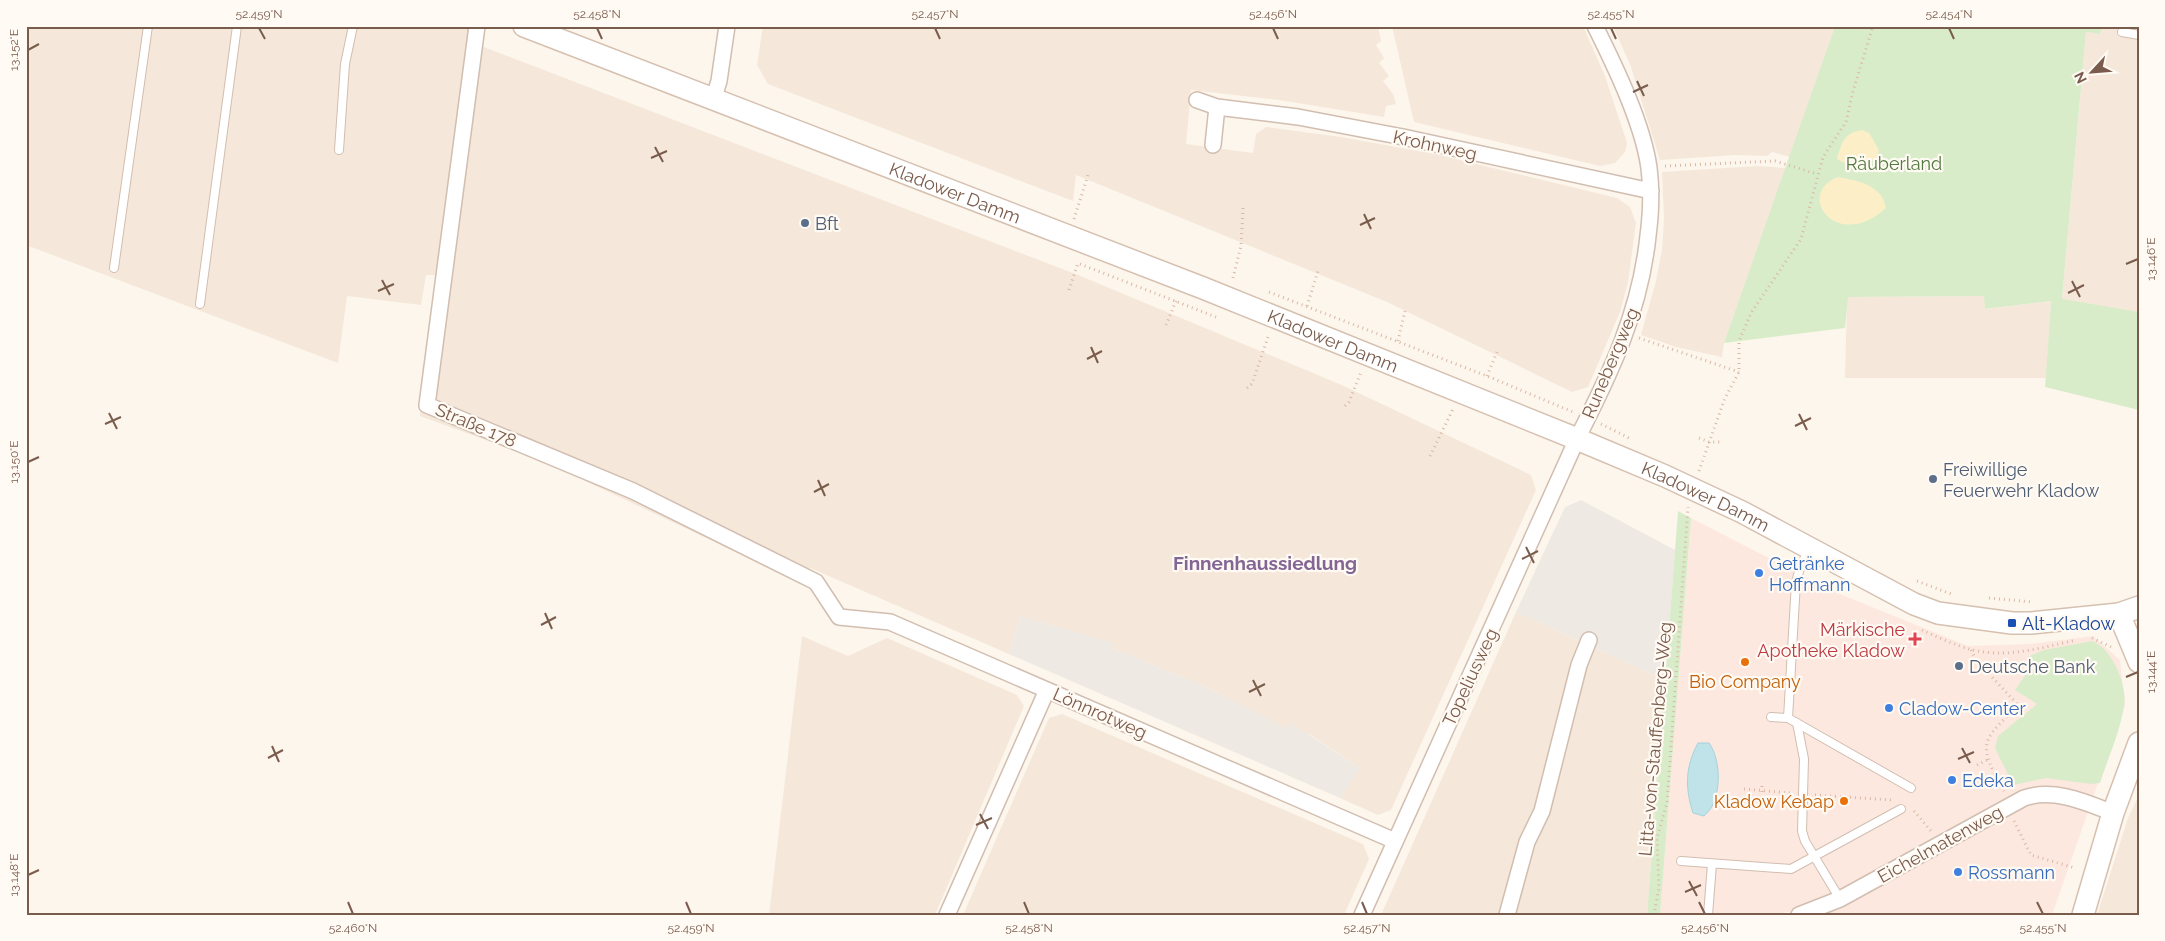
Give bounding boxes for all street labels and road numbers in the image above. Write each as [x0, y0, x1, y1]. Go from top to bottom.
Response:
street label: Krohnweg [1391, 126, 1479, 164]
street label: Kladower Damm [886, 158, 1024, 227]
street label: Runebergweg [1577, 304, 1643, 422]
street label: Kladower Damm [1265, 305, 1401, 376]
street label: Straße 178 [432, 399, 520, 451]
street label: Kladower Damm [1639, 457, 1773, 535]
street label: Litta-von-Stauffenberg-Weg [1634, 621, 1676, 857]
street label: Topeliusweg [1438, 625, 1502, 729]
street label: Lönnrotweg [1050, 683, 1150, 743]
street label: Eichelmatenweg [1874, 801, 2006, 887]

